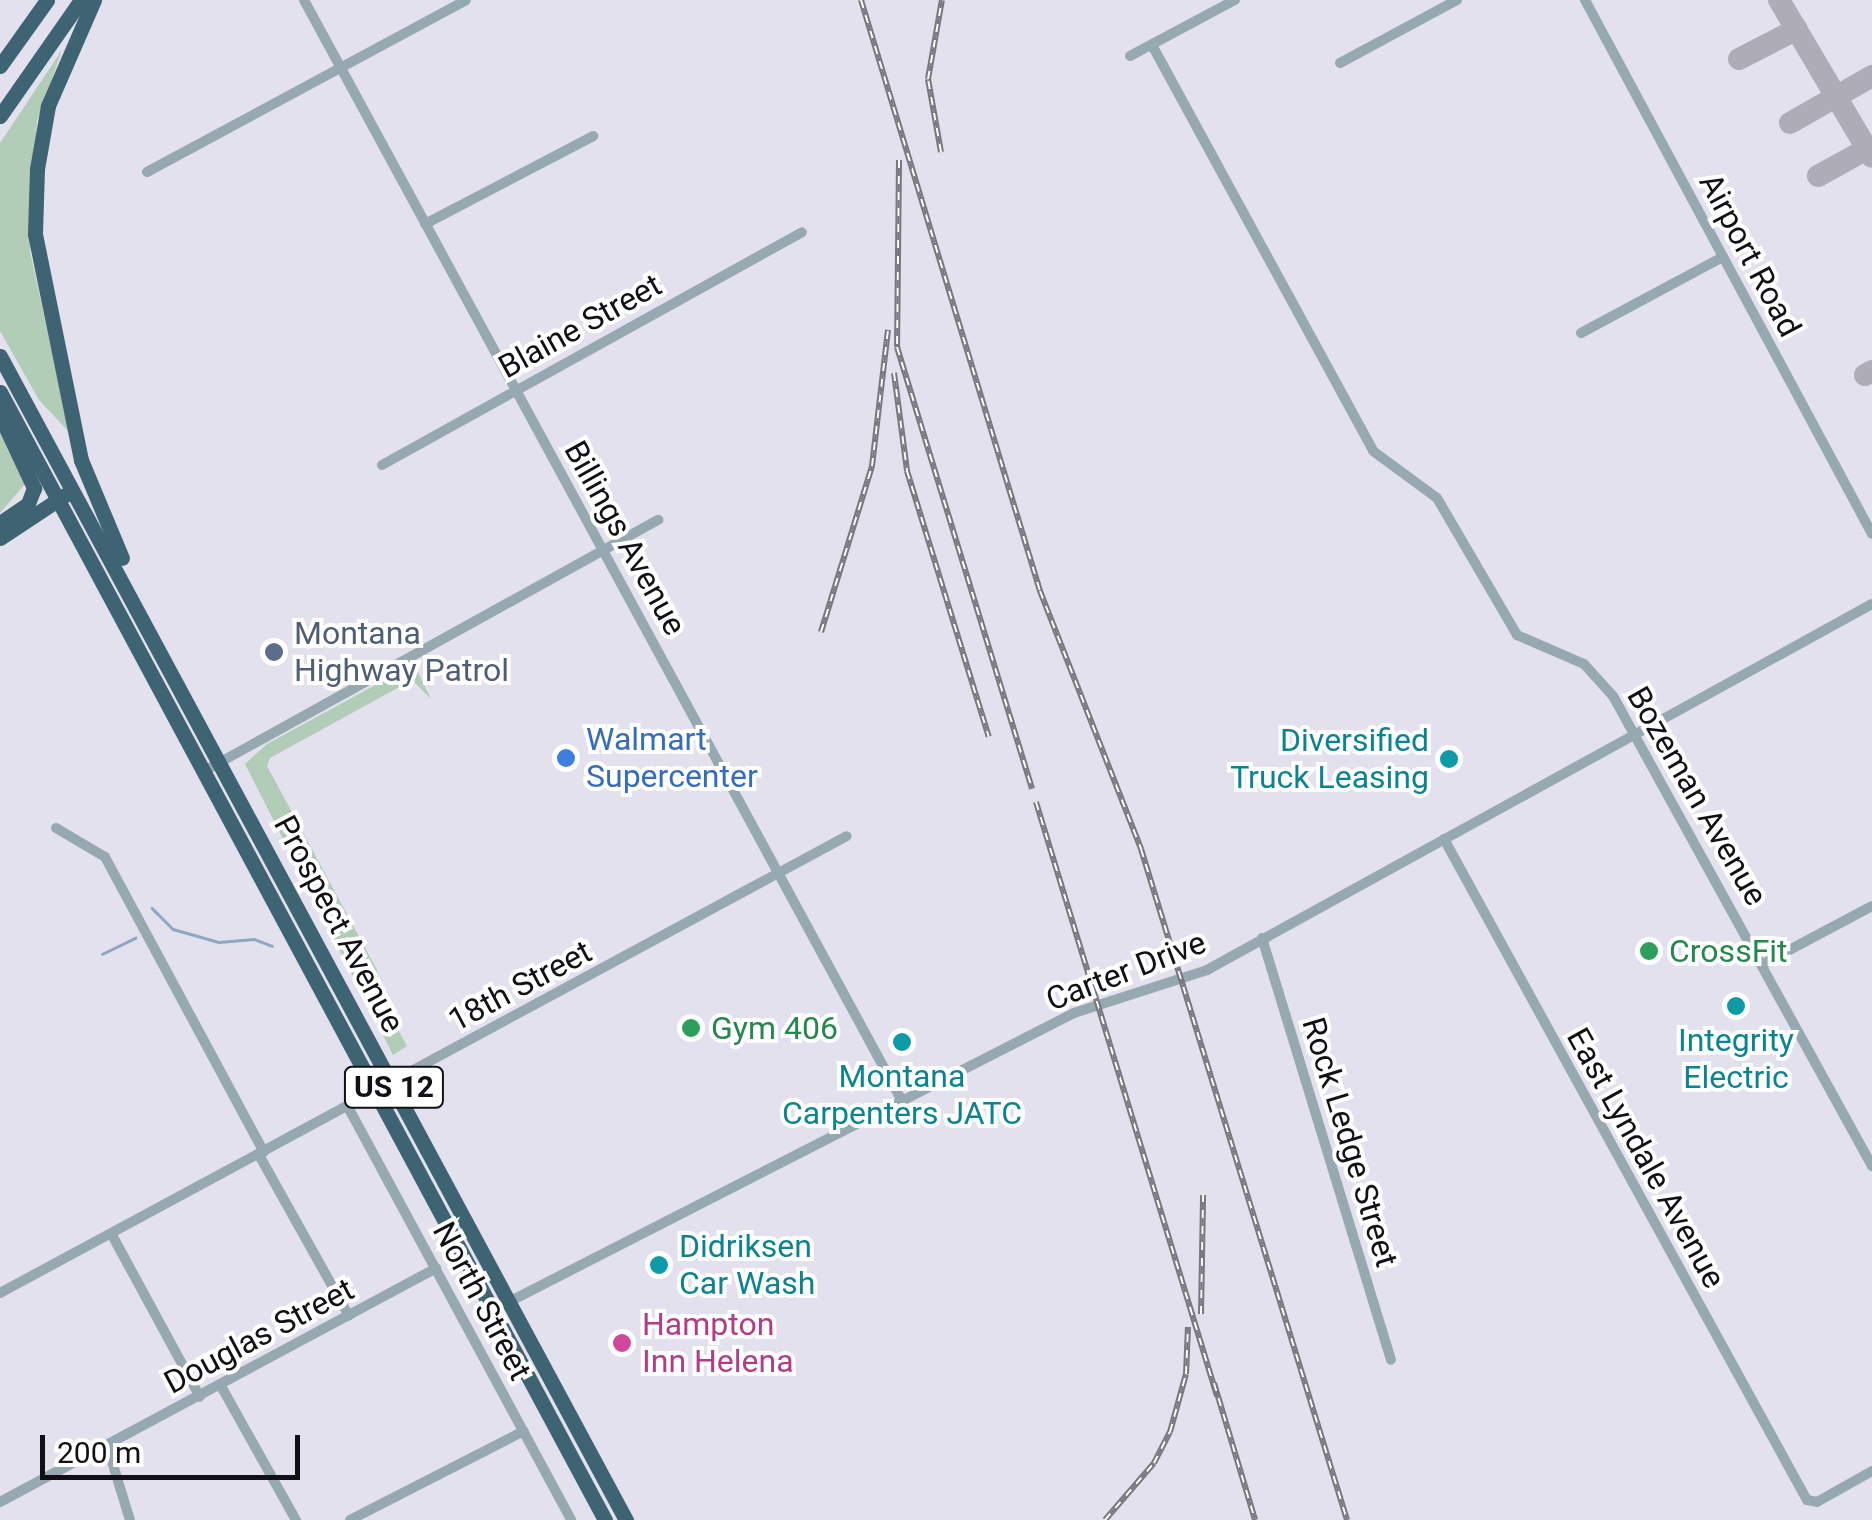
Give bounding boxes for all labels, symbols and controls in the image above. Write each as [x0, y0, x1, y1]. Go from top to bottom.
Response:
street label: Airport Road [1691, 167, 1809, 343]
street label: Blaine Street [492, 266, 668, 386]
street label: Billings Avenue [556, 434, 694, 642]
place label: Montana Highway Patrol [294, 615, 509, 690]
marker: Montana Highway Patrol [263, 641, 285, 663]
street label: Bozeman Avenue [1619, 680, 1775, 912]
place label: Walmart Supercenter [586, 721, 758, 796]
place label: Diversified Truck Leasing [1230, 722, 1429, 797]
marker: Walmart Supercenter [555, 747, 577, 769]
marker: Diversified Truck Leasing [1438, 748, 1460, 770]
street label: Prospect Avenue [266, 809, 412, 1039]
street label: Carter Drive [1041, 923, 1211, 1019]
street label: 18th Street [442, 932, 598, 1040]
place label: CrossFit [1669, 932, 1788, 970]
marker: CrossFit [1638, 940, 1660, 962]
marker: Integrity Electric [1725, 995, 1747, 1017]
place label: Gym 406 [711, 1009, 838, 1047]
street label: Rock Ledge Street [1294, 1013, 1406, 1271]
marker: Gym 406 [680, 1017, 702, 1039]
street label: East Lyndale Avenue [1559, 1021, 1733, 1295]
place label: Integrity Electric [1678, 1022, 1794, 1097]
marker: Montana Carpenters JATC [891, 1031, 913, 1053]
place label: Montana Carpenters JATC [782, 1058, 1022, 1133]
road number: US 12 [342, 1062, 446, 1112]
street label: North Street [424, 1216, 540, 1386]
place label: Didriksen Car Wash [679, 1228, 815, 1303]
marker: Didriksen Car Wash [648, 1254, 670, 1276]
street label: Douglas Street [158, 1270, 360, 1402]
place label: Hampton Inn Helena [642, 1306, 794, 1381]
marker: Hampton Inn Helena [611, 1332, 633, 1354]
scale bar [45, 1415, 305, 1477]
text: 200 m [57, 1435, 141, 1470]

